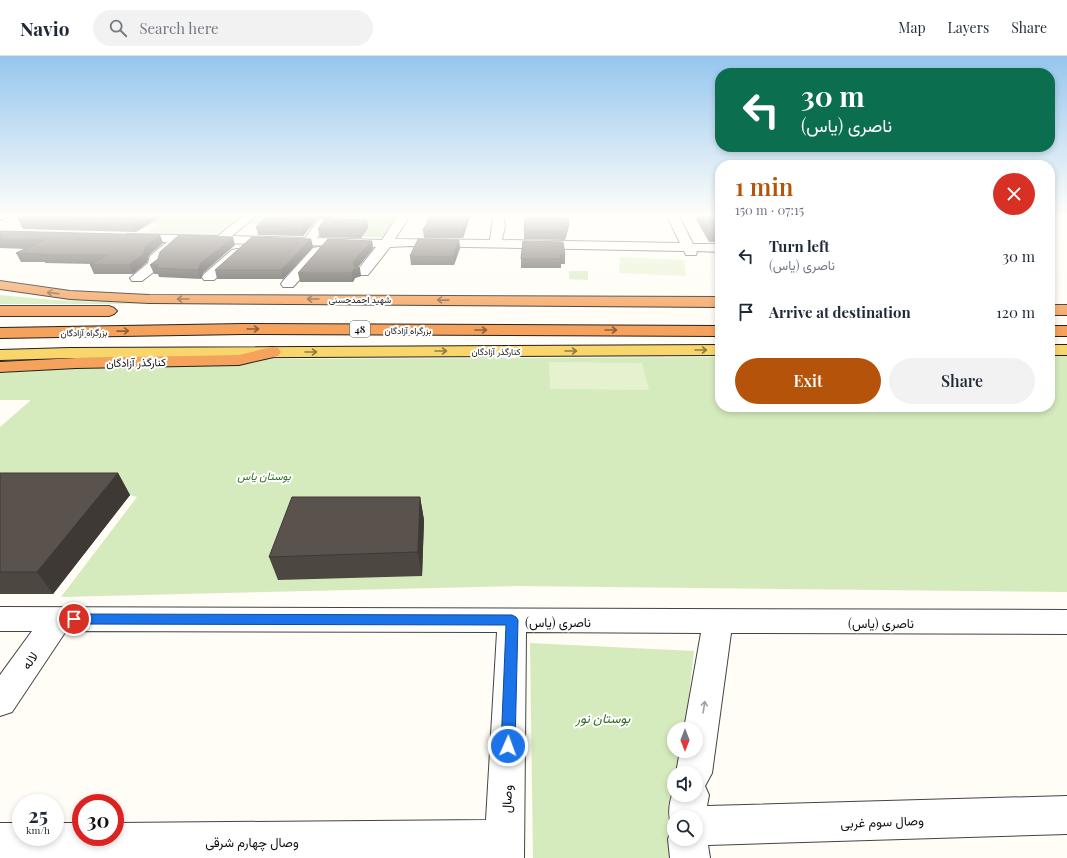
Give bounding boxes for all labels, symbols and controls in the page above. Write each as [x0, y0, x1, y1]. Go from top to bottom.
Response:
search box [93, 10, 373, 46]
text: Navio [20, 15, 69, 41]
icon: search [107, 17, 129, 39]
text: Search here [139, 18, 219, 38]
text: Map [898, 18, 926, 37]
text: Layers [948, 18, 989, 37]
text: Share [1011, 18, 1047, 37]
text: 30 m [801, 77, 865, 114]
icon: left [735, 84, 787, 136]
text: ناصری (یاس) [801, 113, 892, 137]
text: 1 min [735, 170, 793, 202]
button: close [993, 173, 1035, 215]
text: 150 m · 07:15 [735, 201, 804, 218]
text: Turn left [769, 236, 830, 256]
icon: left [735, 245, 757, 267]
text: 30 m [1002, 246, 1035, 266]
text: ناصری (یاس) [769, 256, 835, 273]
one-way arrow [47, 289, 60, 297]
street label: شهید احمدحسنی [329, 293, 391, 306]
one-way arrow [177, 295, 190, 303]
one-way arrow [307, 295, 320, 303]
one-way arrow [437, 296, 450, 304]
icon: arrive [735, 301, 757, 323]
text: Arrive at destination [769, 302, 911, 322]
text: 120 m [996, 302, 1035, 322]
road number: 48 [350, 321, 370, 337]
street label: بزرگراه آزادگان [385, 324, 432, 337]
one-way arrow [246, 325, 259, 333]
street label: بزرگراه آزادگان [60, 326, 108, 339]
one-way arrow [474, 326, 487, 334]
one-way arrow [604, 326, 617, 334]
one-way arrow [116, 327, 129, 335]
street label: کنارگذر آزادگان [471, 345, 521, 358]
one-way arrow [694, 346, 707, 354]
one-way arrow [434, 347, 447, 355]
one-way arrow [564, 347, 577, 355]
one-way arrow [304, 348, 317, 356]
street label: کنارگذر آزادگان [106, 354, 166, 370]
button: Exit [735, 358, 881, 404]
button: Share [889, 358, 1035, 404]
park label: بوستان یاس [237, 468, 291, 483]
pin [57, 602, 91, 636]
icon: arrive [63, 608, 85, 630]
street label: ناصری (یاس) [525, 613, 591, 631]
street label: ناصری (یاس) [848, 614, 914, 632]
street label: لاله [17, 648, 41, 672]
one-way arrow [701, 701, 709, 714]
park label: بوستان نور [575, 709, 631, 727]
north arrow [667, 722, 703, 758]
map controls [667, 722, 703, 846]
position arrow [487, 725, 529, 767]
button: sound [667, 766, 703, 802]
street label: وصال [497, 784, 516, 814]
speed limit sign: 30 [72, 794, 124, 846]
text: 25 [28, 801, 48, 828]
button: search [667, 810, 703, 846]
street label: وصال سوم غربی [840, 811, 924, 832]
text: km/h [26, 823, 50, 837]
street label: وصال چهارم شرقی [205, 833, 299, 852]

